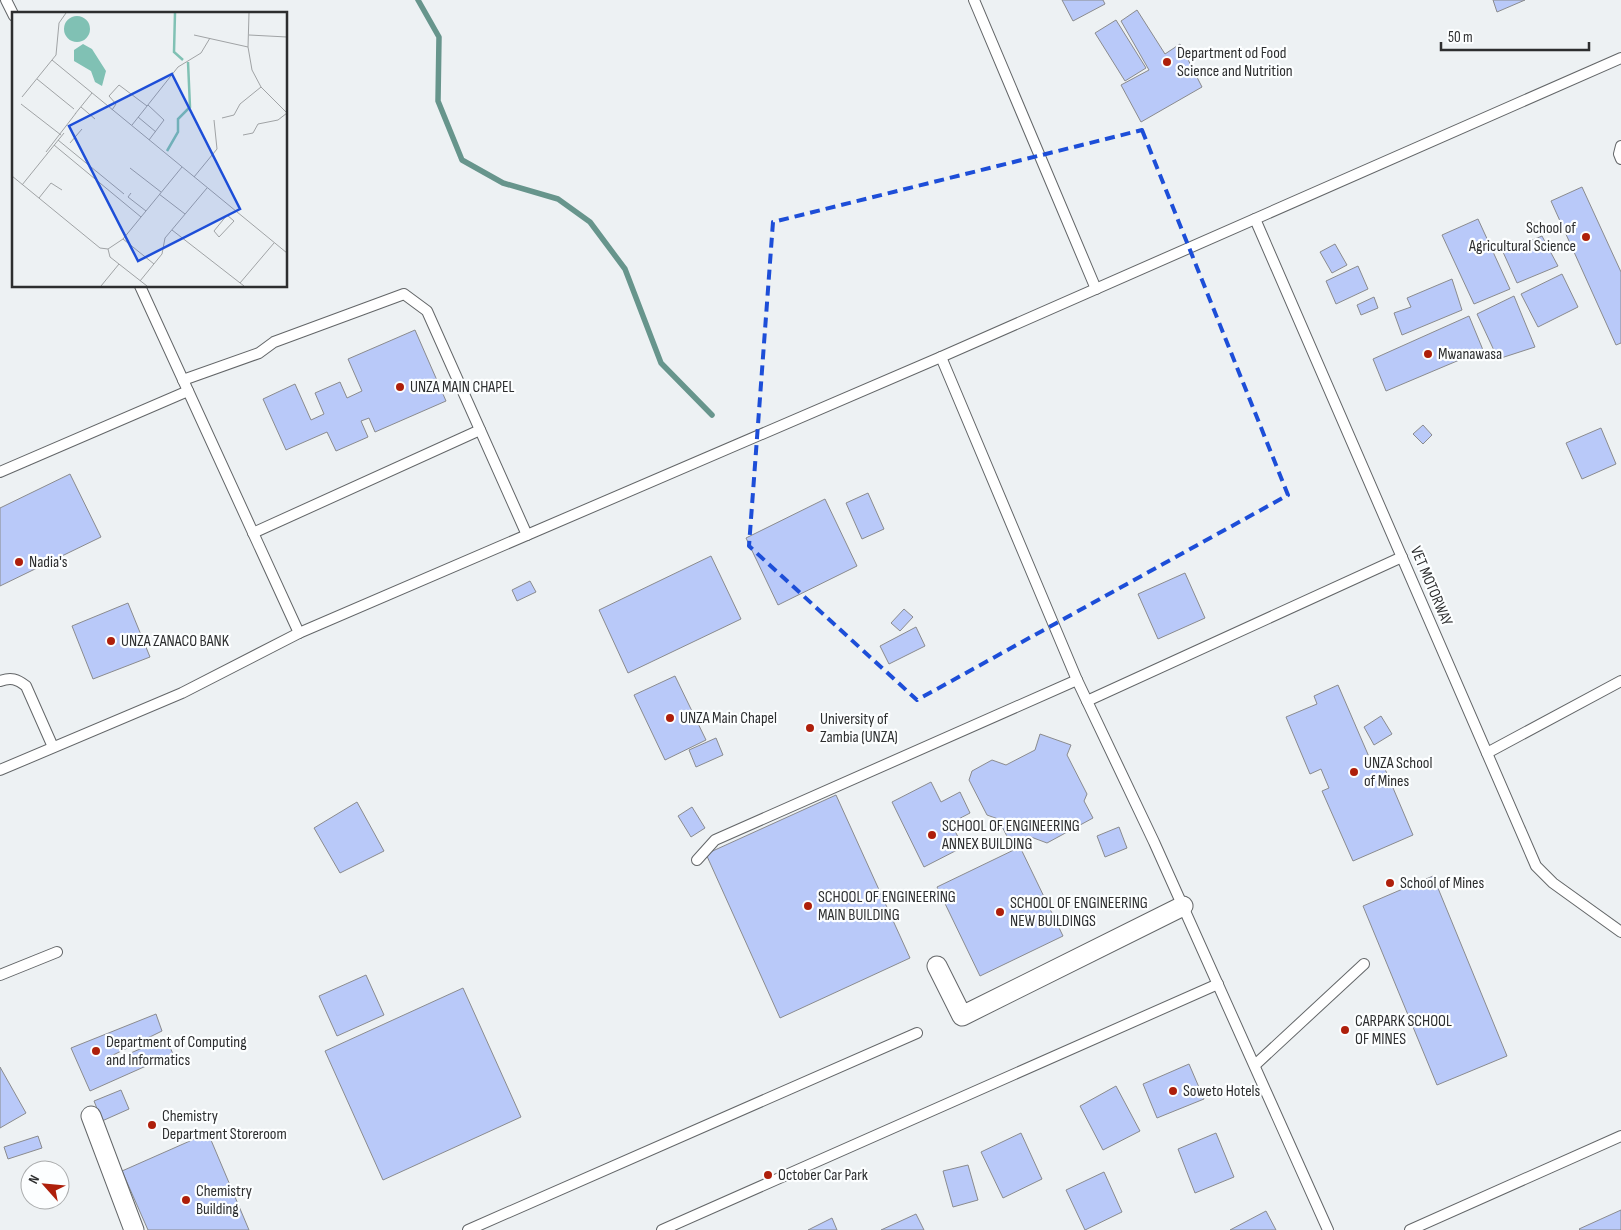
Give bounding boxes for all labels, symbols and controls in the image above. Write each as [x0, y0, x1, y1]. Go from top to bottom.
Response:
inset map [12, 12, 288, 288]
scale bar [1441, 20, 1588, 52]
text: 50 m [1448, 28, 1473, 47]
place label: Department od Food Science and Nutrition [1177, 44, 1293, 81]
marker: Department od Food Science and Nutrition [1161, 56, 1173, 68]
place label: School of Agricultural Science [1468, 219, 1576, 256]
marker: School of Agricultural Science [1580, 231, 1592, 243]
place label: Mwanawasa [1438, 345, 1502, 364]
marker: Mwanawasa [1422, 348, 1434, 360]
place label: UNZA MAIN CHAPEL [410, 378, 514, 397]
marker: UNZA MAIN CHAPEL [394, 381, 406, 393]
street label: VET MOTORWAY [1406, 544, 1456, 629]
place label: Nadia's [29, 553, 68, 572]
marker: Nadia's [13, 556, 25, 568]
place label: UNZA ZANACO BANK [121, 632, 230, 651]
marker: UNZA ZANACO BANK [105, 635, 117, 647]
place label: UNZA Main Chapel [680, 709, 777, 728]
place label: University of Zambia (UNZA) [820, 710, 898, 747]
marker: UNZA Main Chapel [664, 712, 676, 724]
marker: University of Zambia (UNZA) [804, 722, 816, 734]
place label: UNZA School of Mines [1364, 754, 1432, 791]
marker: UNZA School of Mines [1348, 766, 1360, 778]
place label: SCHOOL OF ENGINEERING ANNEX BUILDING [941, 817, 1080, 854]
marker: SCHOOL OF ENGINEERING ANNEX BUILDING [926, 829, 938, 841]
place label: School of Mines [1400, 874, 1484, 893]
marker: School of Mines [1384, 877, 1396, 889]
place label: SCHOOL OF ENGINEERING MAIN BUILDING [818, 888, 956, 925]
place label: SCHOOL OF ENGINEERING NEW BUILDINGS [1010, 894, 1148, 931]
marker: SCHOOL OF ENGINEERING MAIN BUILDING [802, 900, 814, 912]
marker: SCHOOL OF ENGINEERING NEW BUILDINGS [994, 906, 1006, 918]
place label: CARPARK SCHOOL OF MINES [1355, 1012, 1452, 1049]
marker: CARPARK SCHOOL OF MINES [1339, 1024, 1351, 1036]
place label: Department of Computing and Informatics [106, 1033, 247, 1070]
marker: Department of Computing and Informatics [90, 1045, 102, 1057]
place label: Soweto Hotels [1183, 1082, 1261, 1101]
marker: Soweto Hotels [1167, 1085, 1179, 1097]
place label: Chemistry Department Storeroom [162, 1107, 287, 1144]
marker: Chemistry Department Storeroom [146, 1119, 158, 1131]
north arrow [20, 1160, 70, 1210]
place label: October Car Park [778, 1166, 868, 1185]
marker: October Car Park [762, 1169, 774, 1181]
text: N [25, 1172, 43, 1187]
place label: Chemistry Building [196, 1182, 252, 1219]
marker: Chemistry Building [180, 1194, 192, 1206]

